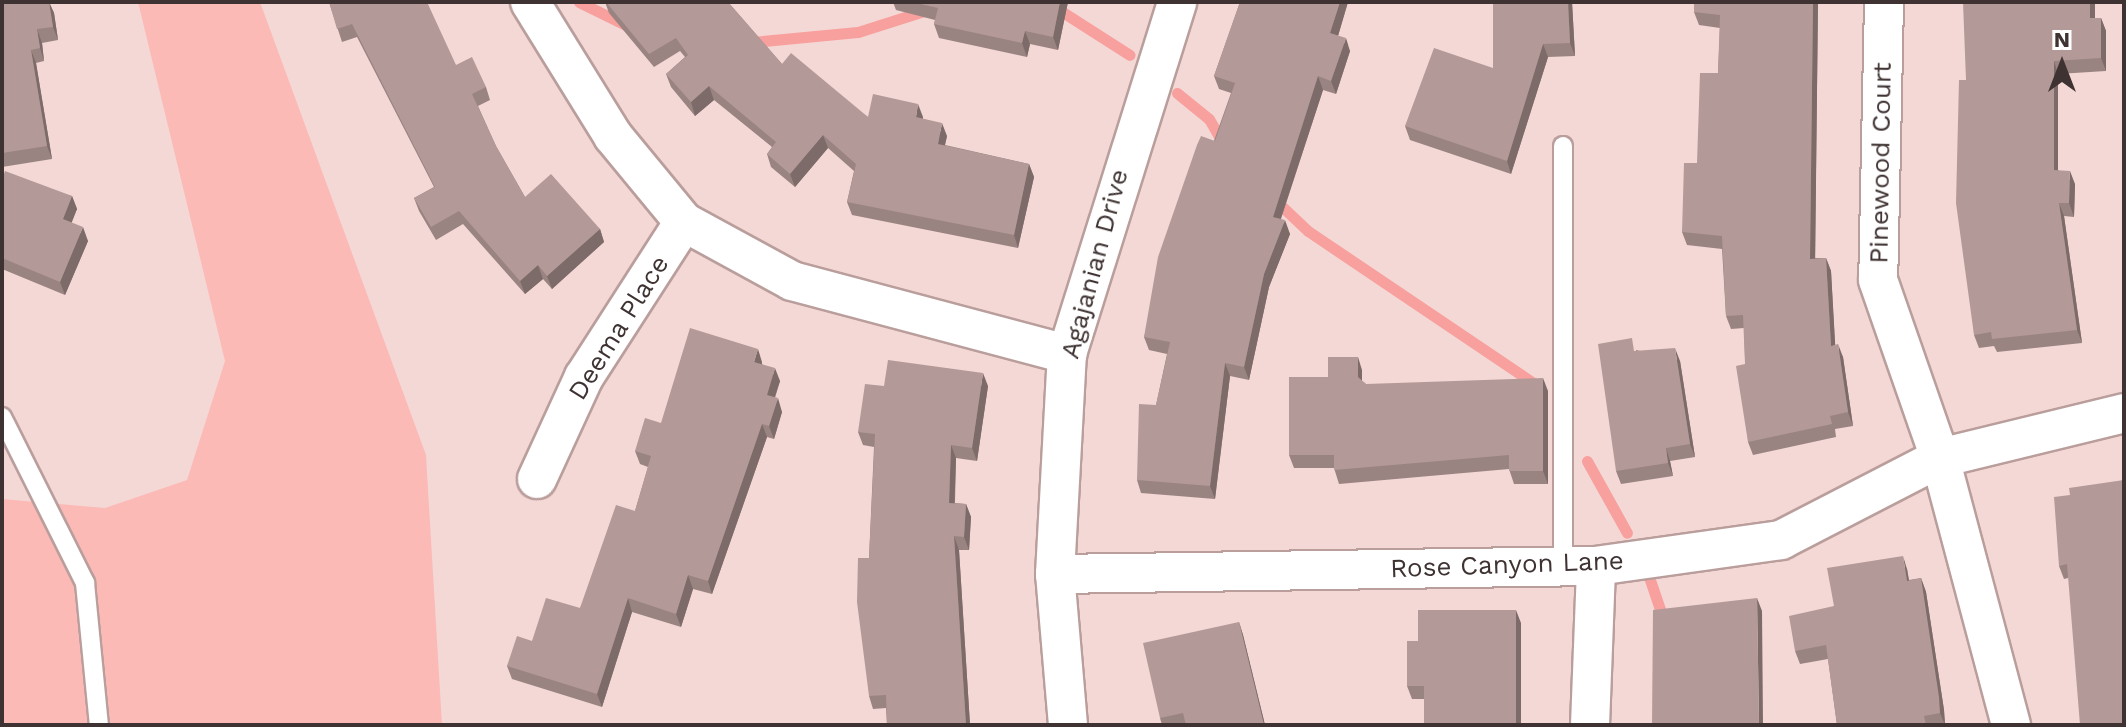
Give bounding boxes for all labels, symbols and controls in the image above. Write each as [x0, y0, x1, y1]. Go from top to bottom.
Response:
north arrow [2022, 24, 2102, 104]
text: N [2054, 27, 2070, 52]
street label: Pinewood Court [1864, 62, 1898, 264]
street label: Agajanian Drive [1055, 166, 1135, 362]
street label: Deema Place [562, 250, 676, 406]
street label: Rose Canyon Lane [1390, 545, 1624, 585]

